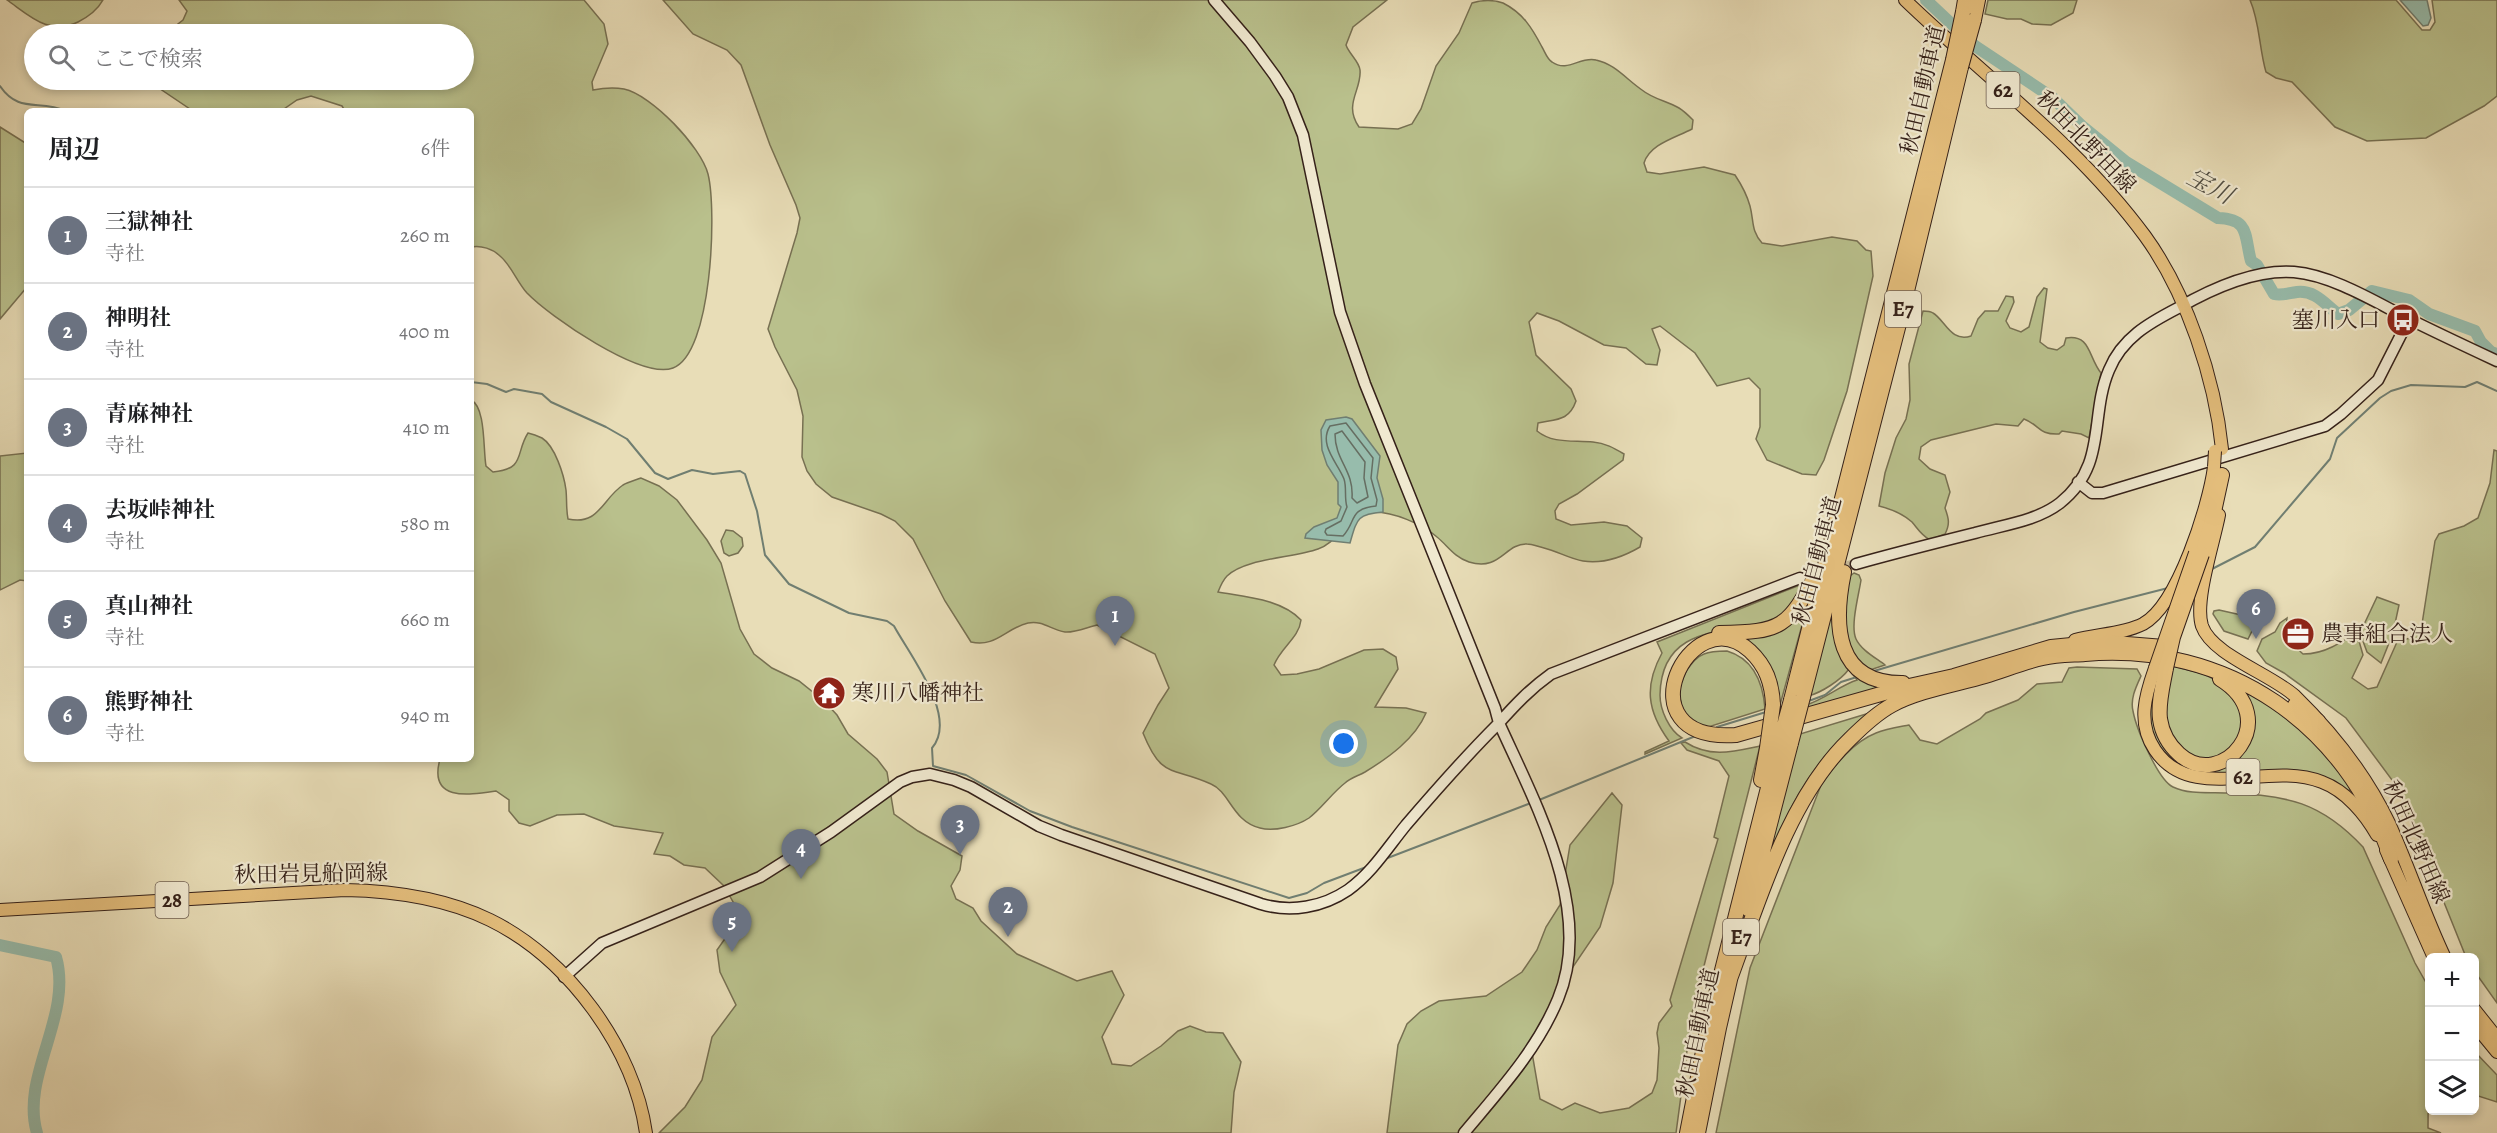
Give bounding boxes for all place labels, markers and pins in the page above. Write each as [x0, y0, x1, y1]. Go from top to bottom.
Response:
bus stop icon: 塞川入口 [2385, 302, 2421, 338]
place label: 塞川入口 [2292, 305, 2380, 335]
pin: 6 [2236, 590, 2276, 639]
pin: 1 [1096, 596, 1134, 646]
office icon: 農事組合法人 [2280, 616, 2316, 652]
place label: 農事組合法人 [2321, 619, 2453, 649]
temple icon: 寒川八幡神社 [811, 675, 847, 711]
place label: 寒川八幡神社 [852, 678, 984, 708]
pin: 3 [940, 806, 980, 855]
pin: 4 [782, 830, 820, 879]
pin: 2 [988, 888, 1028, 937]
pin: 5 [712, 902, 752, 952]

